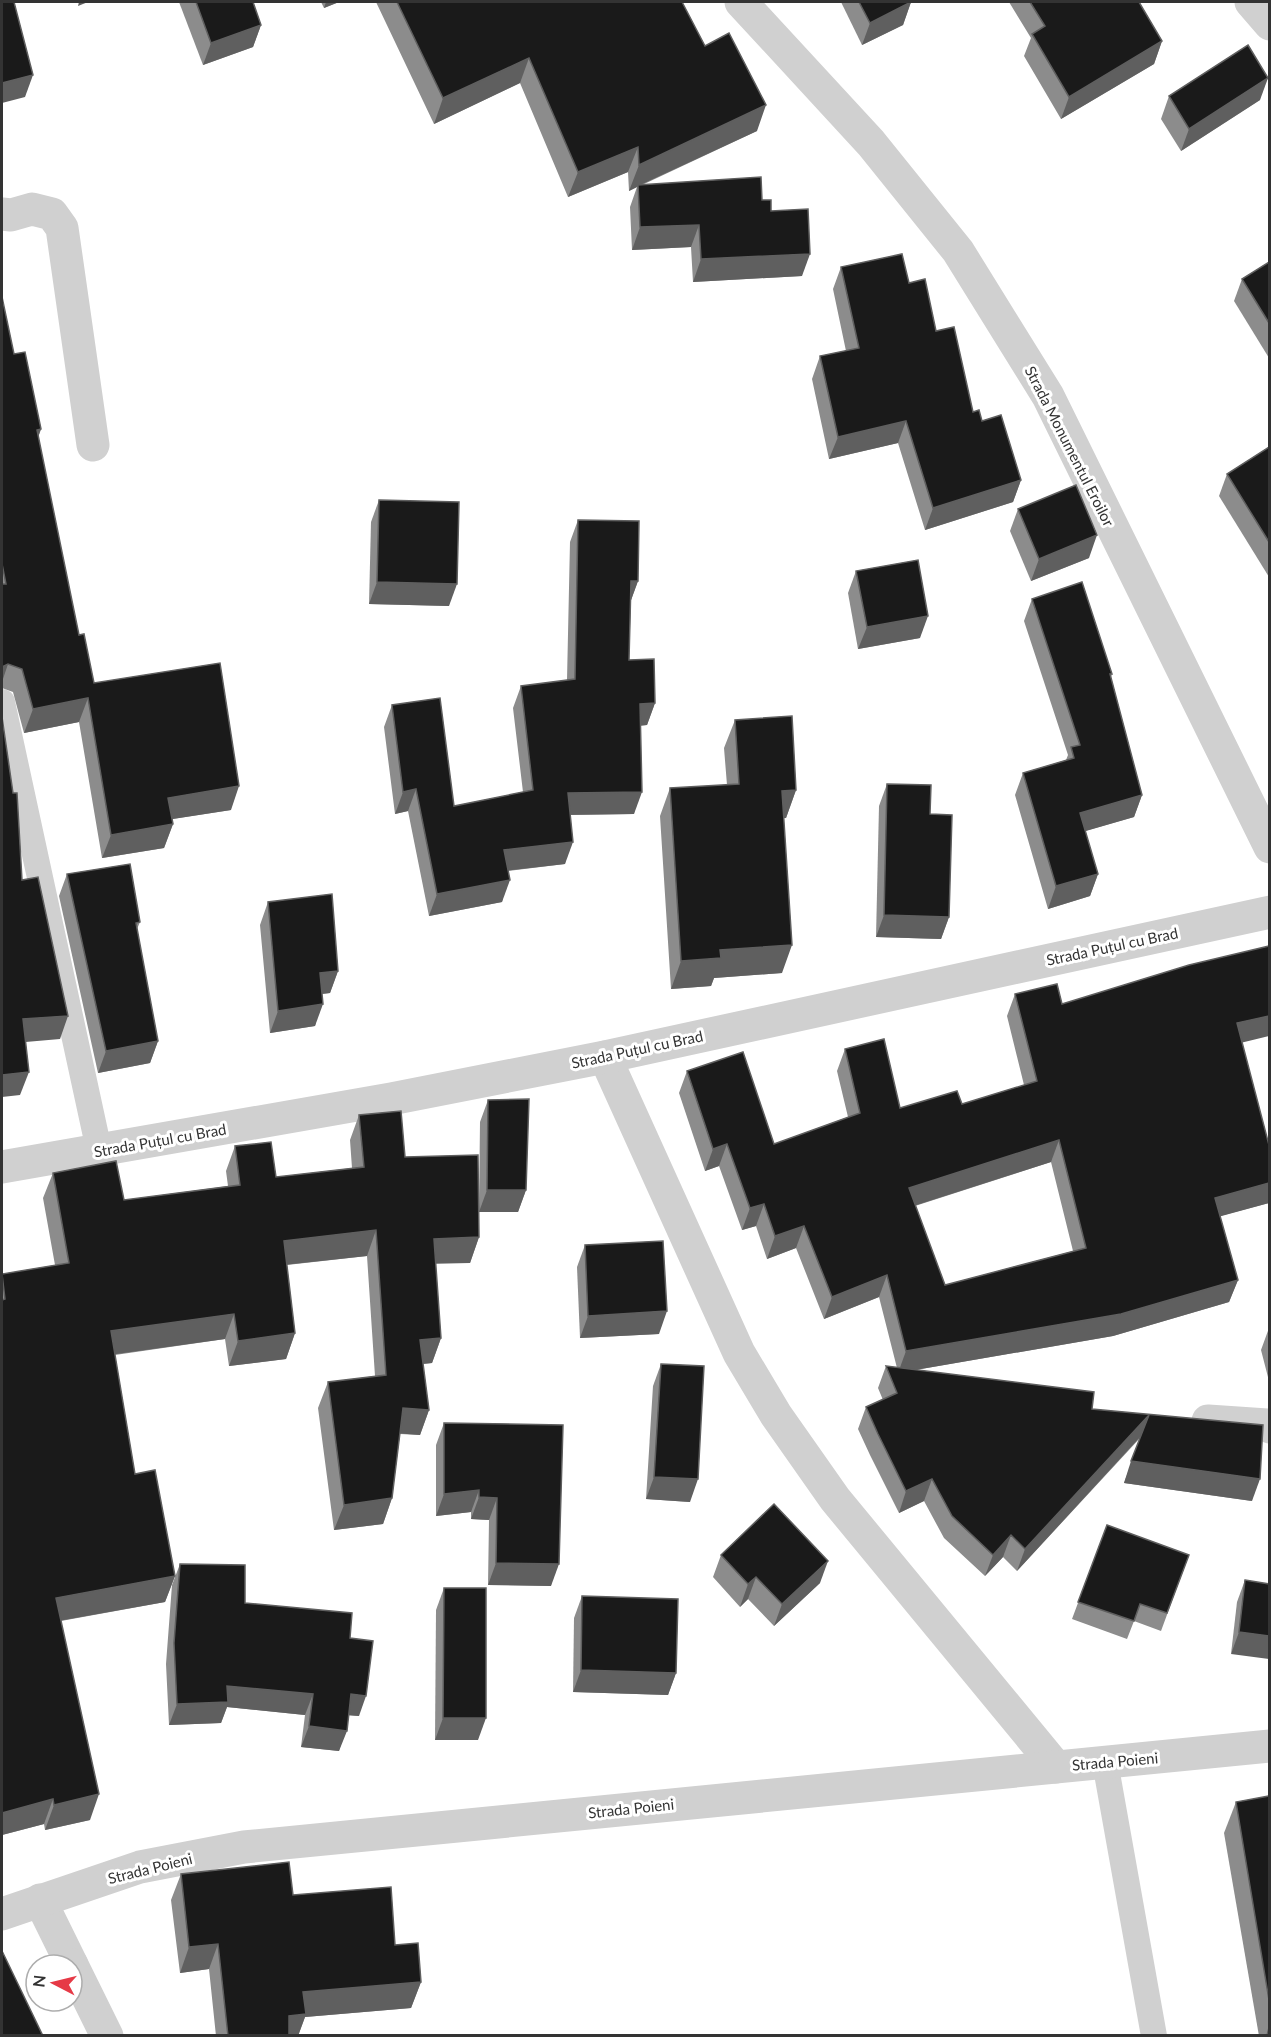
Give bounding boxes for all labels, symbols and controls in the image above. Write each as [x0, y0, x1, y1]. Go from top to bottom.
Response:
street label: Strada Monumentul Eroilor [1022, 363, 1119, 530]
street label: Strada Puțul cu Brad [1045, 923, 1179, 969]
street label: Strada Puțul cu Brad [570, 1026, 704, 1072]
street label: Strada Puțul cu Brad [92, 1119, 228, 1161]
street label: Strada Poieni [1071, 1748, 1159, 1774]
street label: Strada Poieni [587, 1795, 675, 1821]
street label: Strada Poieni [106, 1849, 194, 1887]
north arrow [24, 1953, 84, 2013]
text: N [28, 1974, 49, 1988]

